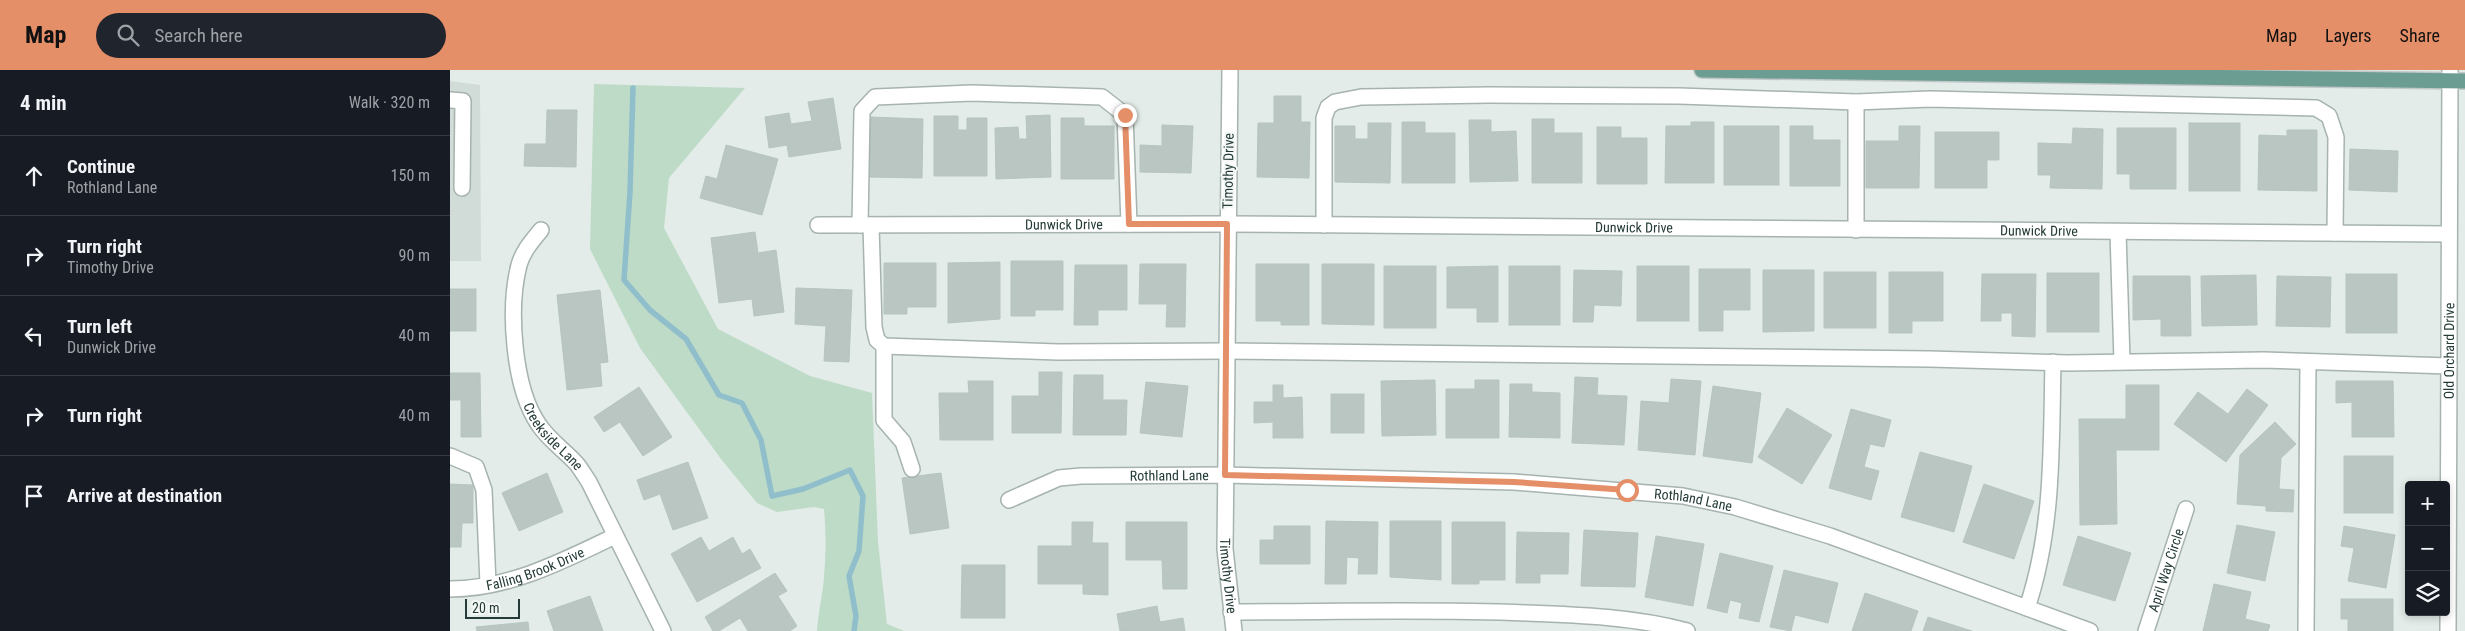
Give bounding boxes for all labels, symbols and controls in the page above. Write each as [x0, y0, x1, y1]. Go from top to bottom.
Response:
search box [96, 13, 446, 58]
text: Map [25, 21, 66, 49]
icon: search [114, 21, 142, 49]
text: Search here [154, 24, 243, 47]
text: Map [2266, 25, 2297, 46]
text: Layers [2325, 25, 2372, 46]
text: Share [2400, 25, 2440, 46]
text: 4 min [20, 91, 67, 115]
text: Walk · 320 m [349, 93, 430, 112]
route end [1114, 104, 1137, 127]
street label: Timothy Drive [1219, 132, 1237, 209]
text: Continue [67, 155, 135, 178]
icon: ahead [20, 162, 48, 190]
text: 150 m [391, 166, 430, 185]
text: Rothland Lane [67, 178, 157, 197]
street label: Dunwick Drive [1025, 216, 1103, 232]
street label: Dunwick Drive [1595, 219, 1673, 236]
street label: Dunwick Drive [2000, 222, 2078, 239]
text: Turn right [67, 235, 142, 258]
icon: right [20, 242, 48, 270]
text: 90 m [398, 246, 430, 265]
text: Timothy Drive [67, 258, 154, 277]
street label: Old Orchard Drive [2441, 302, 2457, 399]
text: Turn left [67, 315, 132, 338]
icon: left [20, 322, 48, 350]
text: 40 m [398, 326, 430, 345]
text: Dunwick Drive [67, 338, 156, 357]
street label: Creekside Lane [520, 400, 587, 474]
icon: right [20, 402, 48, 430]
text: Turn right [67, 404, 142, 427]
text: 40 m [398, 406, 430, 425]
street label: Rothland Lane [1130, 467, 1209, 484]
route start [1616, 479, 1639, 502]
map controls [2405, 481, 2450, 616]
button: + [2405, 481, 2450, 526]
icon: arrive [20, 482, 48, 510]
text: Arrive at destination [67, 484, 222, 507]
street label: Rothland Lane [1654, 486, 1734, 514]
street label: April Way Circle [2145, 526, 2187, 614]
button: − [2405, 526, 2450, 571]
street label: Timothy Drive [1217, 538, 1240, 615]
street label: Falling Brook Drive [485, 544, 587, 594]
button: layers [2405, 571, 2450, 616]
scale bar [465, 596, 520, 619]
text: 20 m [472, 600, 500, 616]

